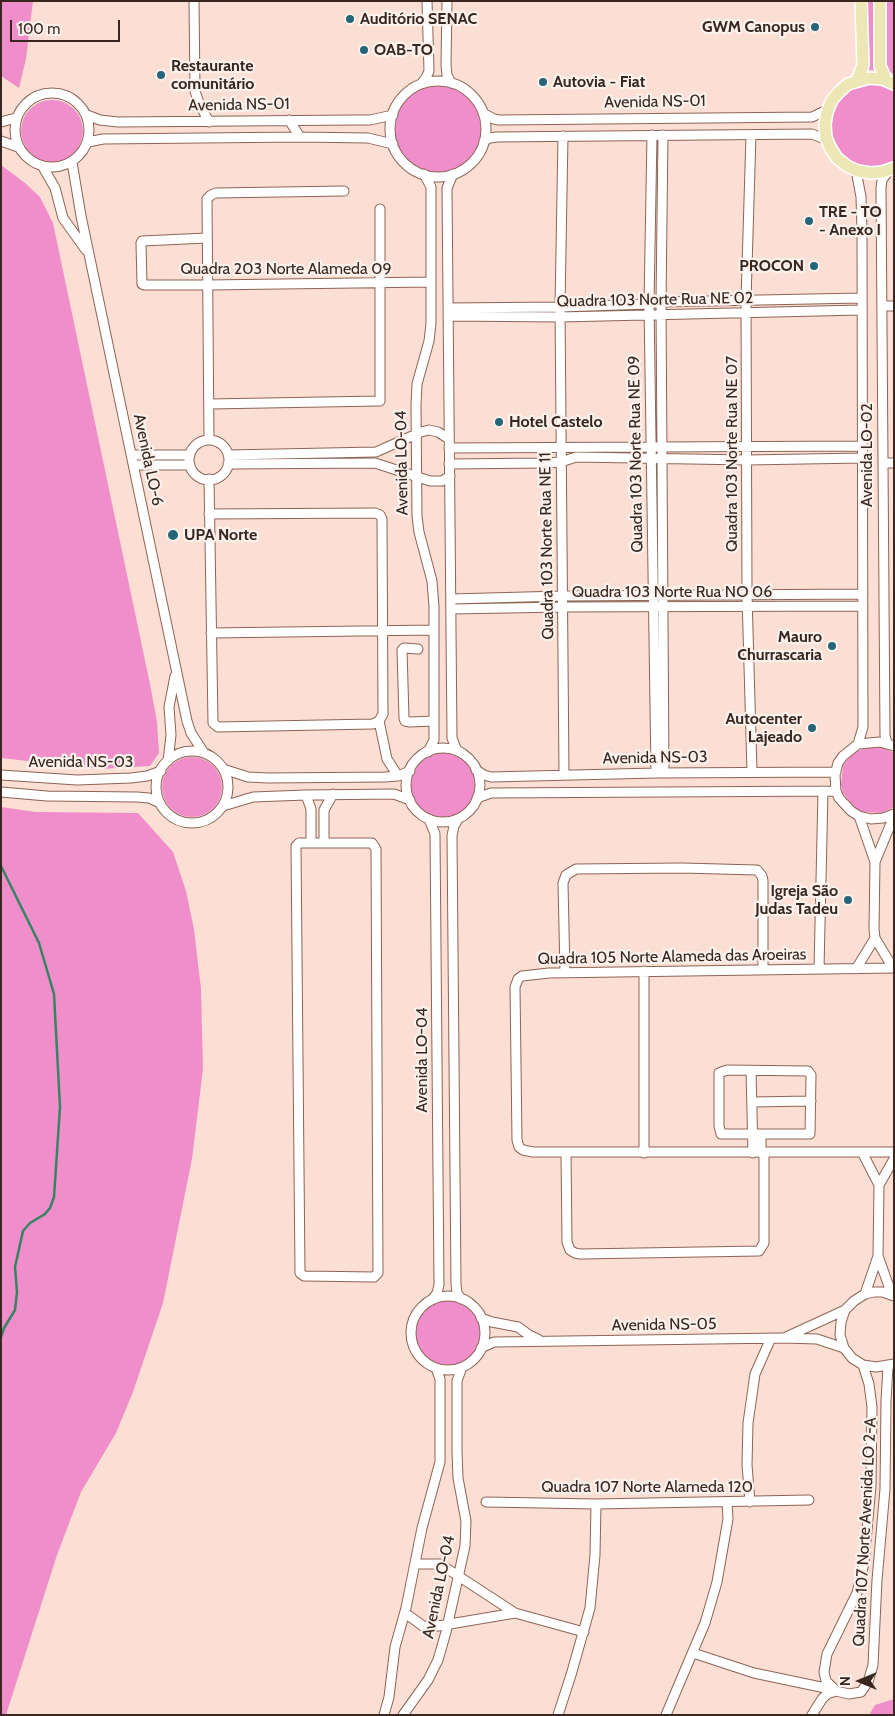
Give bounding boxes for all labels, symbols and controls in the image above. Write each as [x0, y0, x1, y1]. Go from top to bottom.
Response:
place label: Auditório SENAC [360, 9, 477, 29]
scale bar [12, 10, 122, 42]
marker: Auditório SENAC [344, 13, 356, 25]
place label: GWM Canopus [702, 17, 805, 37]
text: 100 m [18, 20, 60, 38]
marker: GWM Canopus [809, 21, 821, 33]
place label: OAB-TO [374, 40, 433, 60]
marker: OAB-TO [358, 44, 370, 56]
place label: Restaurante comunitário [171, 56, 254, 94]
marker: Restaurante comunitário [155, 69, 167, 81]
place label: Autovia - Fiat [553, 72, 645, 92]
marker: Autovia - Fiat [537, 76, 549, 88]
street label: Avenida NS-01 [604, 92, 706, 112]
street label: Avenida NS-01 [188, 95, 290, 115]
place label: TRE - TO - Anexo I [819, 202, 882, 240]
marker: TRE - TO - Anexo I [803, 215, 815, 227]
place label: PROCON [739, 256, 804, 276]
street label: Quadra 203 Norte Alameda 09 [180, 259, 392, 279]
marker: PROCON [808, 260, 820, 272]
street label: Quadra 103 Norte Rua NE 02 [557, 289, 753, 311]
street label: Quadra 103 Norte Rua NE 09 [625, 355, 647, 553]
street label: Quadra 103 Norte Rua NE 07 [722, 356, 742, 552]
street label: Avenida LO-02 [857, 403, 877, 507]
street label: Avenida LO-04 [391, 410, 413, 516]
street label: Avenida LO-6 [129, 412, 167, 508]
place label: Hotel Castelo [509, 412, 603, 432]
marker: Hotel Castelo [493, 416, 505, 428]
street label: Quadra 103 Norte Rua NE 11 [536, 452, 558, 640]
place label: UPA Norte [184, 525, 257, 545]
marker: UPA Norte [166, 528, 180, 542]
street label: Quadra 103 Norte Rua NO 06 [572, 582, 772, 602]
place label: Mauro Churrascaria [737, 627, 822, 665]
marker: Mauro Churrascaria [826, 640, 838, 652]
place label: Autocenter Lajeado [726, 709, 802, 747]
marker: Autocenter Lajeado [806, 722, 818, 734]
street label: Avenida NS-03 [602, 747, 708, 769]
street label: Avenida NS-03 [29, 752, 133, 772]
place label: Igreja São Judas Tadeu [755, 881, 838, 919]
marker: Igreja São Judas Tadeu [842, 894, 854, 906]
street label: Quadra 105 Norte Alameda das Aroeiras [537, 945, 807, 969]
street label: Avenida LO-04 [412, 1008, 432, 1112]
street label: Avenida NS-05 [611, 1314, 717, 1336]
street label: Quadra 107 Norte Avenida LO 2-A [849, 1417, 881, 1647]
street label: Quadra 107 Norte Alameda 120 [541, 1477, 753, 1497]
street label: Avenida LO-04 [419, 1534, 459, 1640]
north arrow [835, 1656, 885, 1706]
text: N [836, 1676, 854, 1686]

